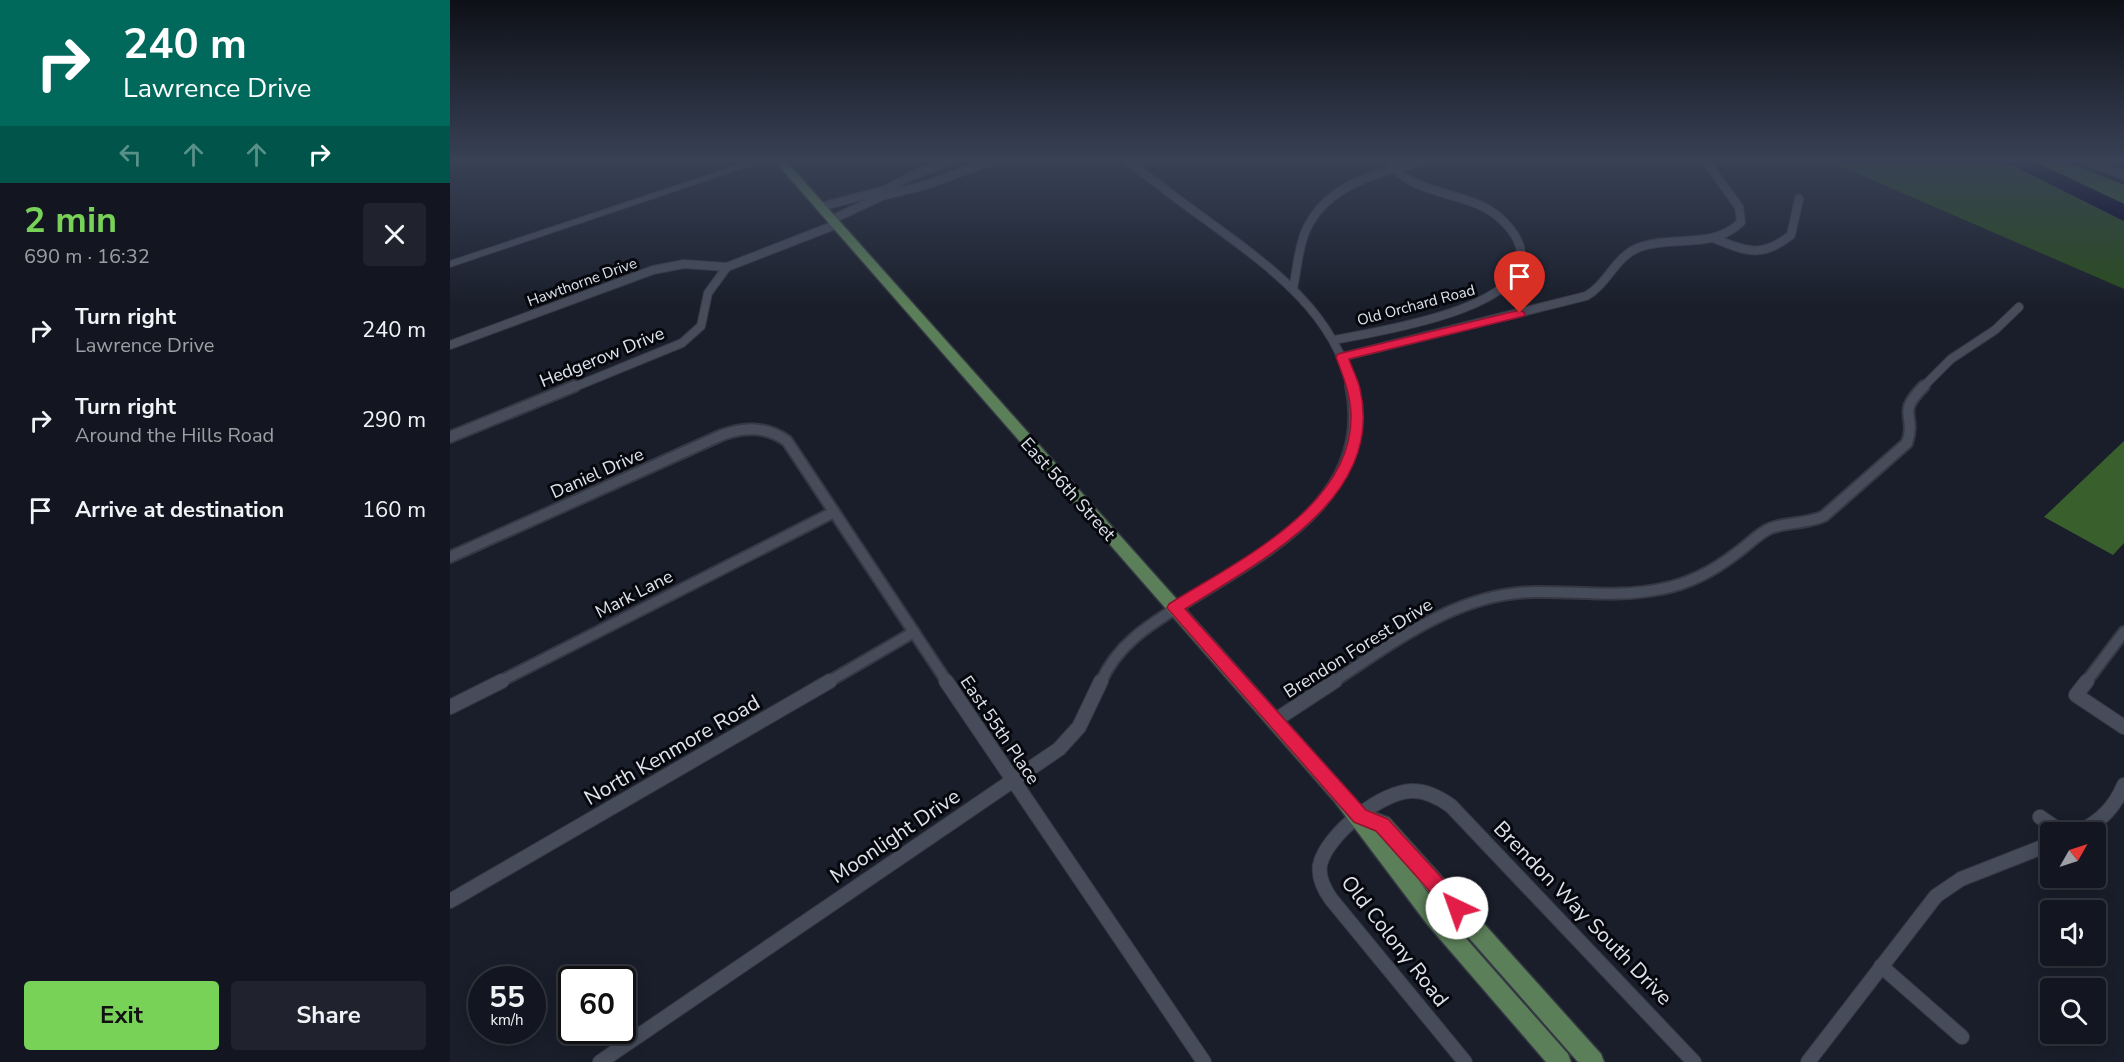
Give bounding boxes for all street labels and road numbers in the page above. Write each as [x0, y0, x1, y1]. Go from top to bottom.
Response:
street label: Hawthorne Drive [524, 253, 640, 311]
street label: Old Orchard Road [1355, 280, 1477, 330]
street label: Hedgerow Drive [536, 321, 668, 393]
street label: East 56th Street [1015, 432, 1121, 546]
street label: Daniel Drive [547, 442, 647, 504]
street label: Mark Lane [591, 564, 677, 624]
street label: Brendon Forest Drive [1279, 592, 1437, 704]
street label: East 55th Place [955, 671, 1045, 789]
street label: North Kenmore Road [579, 688, 765, 812]
street label: Moonlight Drive [825, 782, 965, 890]
street label: Brendon Way South Drive [1488, 815, 1678, 1011]
street label: Old Colony Road [1335, 869, 1455, 1013]

